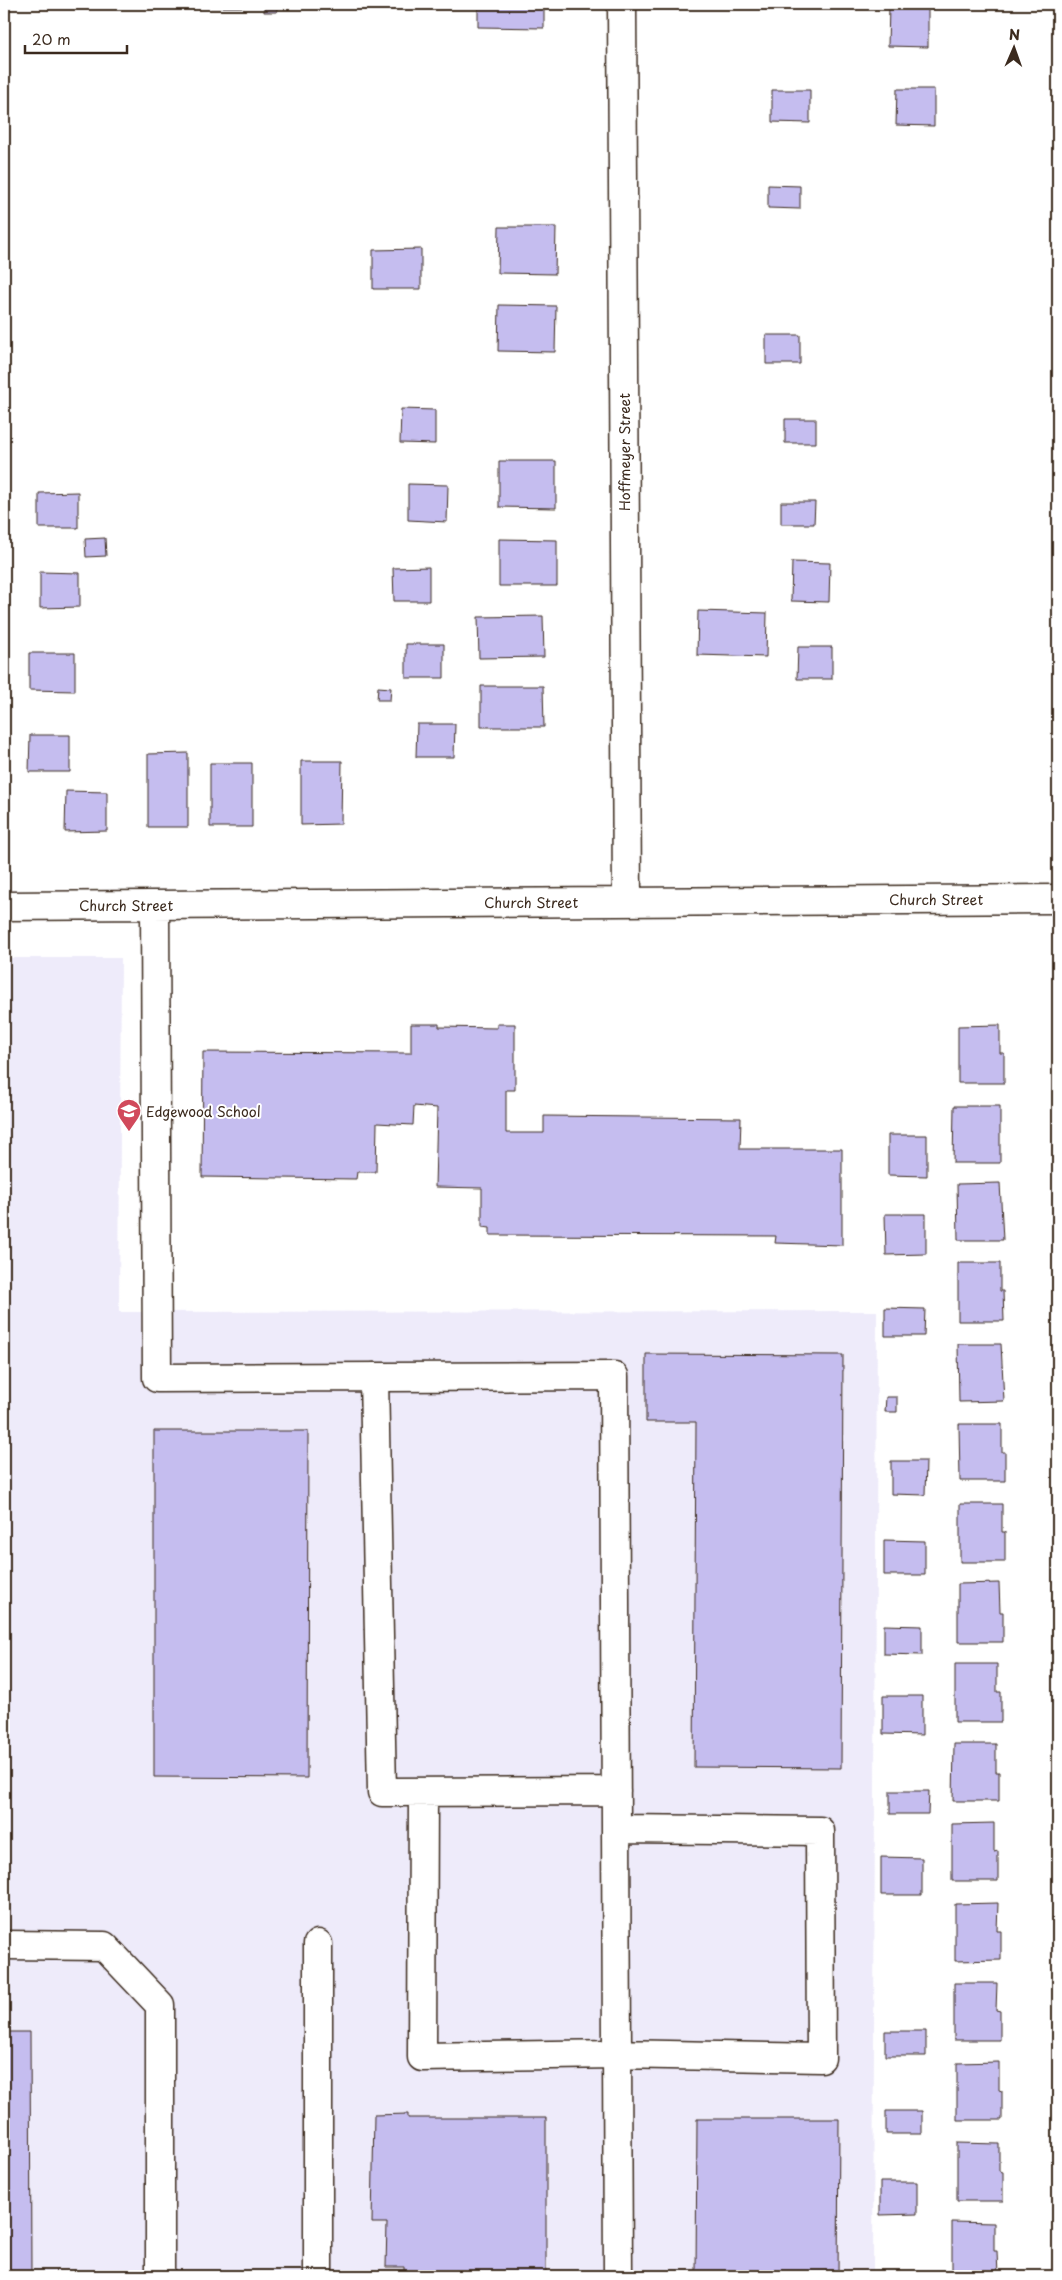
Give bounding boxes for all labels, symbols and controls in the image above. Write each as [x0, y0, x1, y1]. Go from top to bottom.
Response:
scale bar [25, 22, 128, 54]
north arrow [990, 22, 1040, 72]
text: N [1009, 24, 1020, 45]
text: 20 m [32, 27, 71, 50]
street label: Hoffmeyer Street [614, 393, 635, 511]
street label: Church Street [889, 889, 983, 910]
street label: Church Street [484, 892, 578, 913]
street label: Church Street [79, 895, 173, 916]
school or university icon: Edgewood School [116, 1098, 142, 1132]
place label: Edgewood School [146, 1101, 261, 1122]

